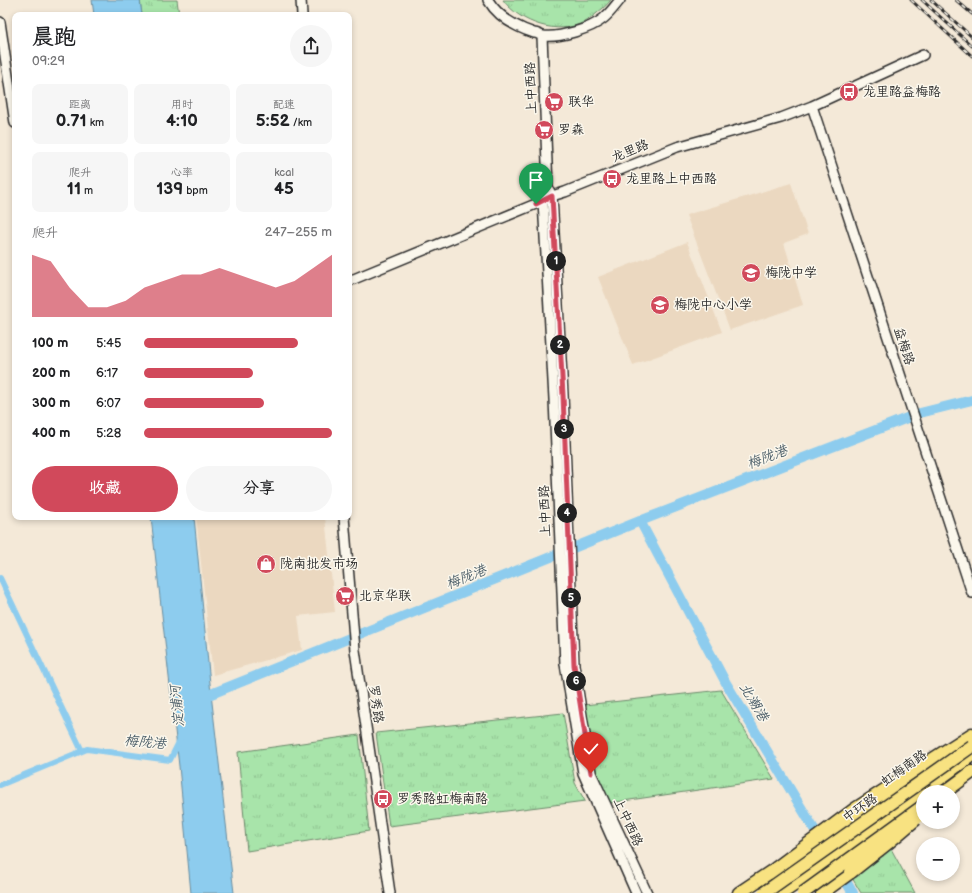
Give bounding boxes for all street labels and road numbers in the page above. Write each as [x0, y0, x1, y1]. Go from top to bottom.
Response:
street label: 上中西路 [522, 62, 540, 114]
street label: 龙里路 [609, 136, 651, 166]
street label: 益梅路 [890, 325, 918, 367]
street label: 上中西路 [536, 485, 554, 537]
street label: 罗秀路 [365, 684, 387, 724]
street label: 虹梅南路 [878, 747, 930, 789]
street label: 中环路 [839, 790, 881, 826]
street label: 上中西路 [610, 795, 646, 849]

